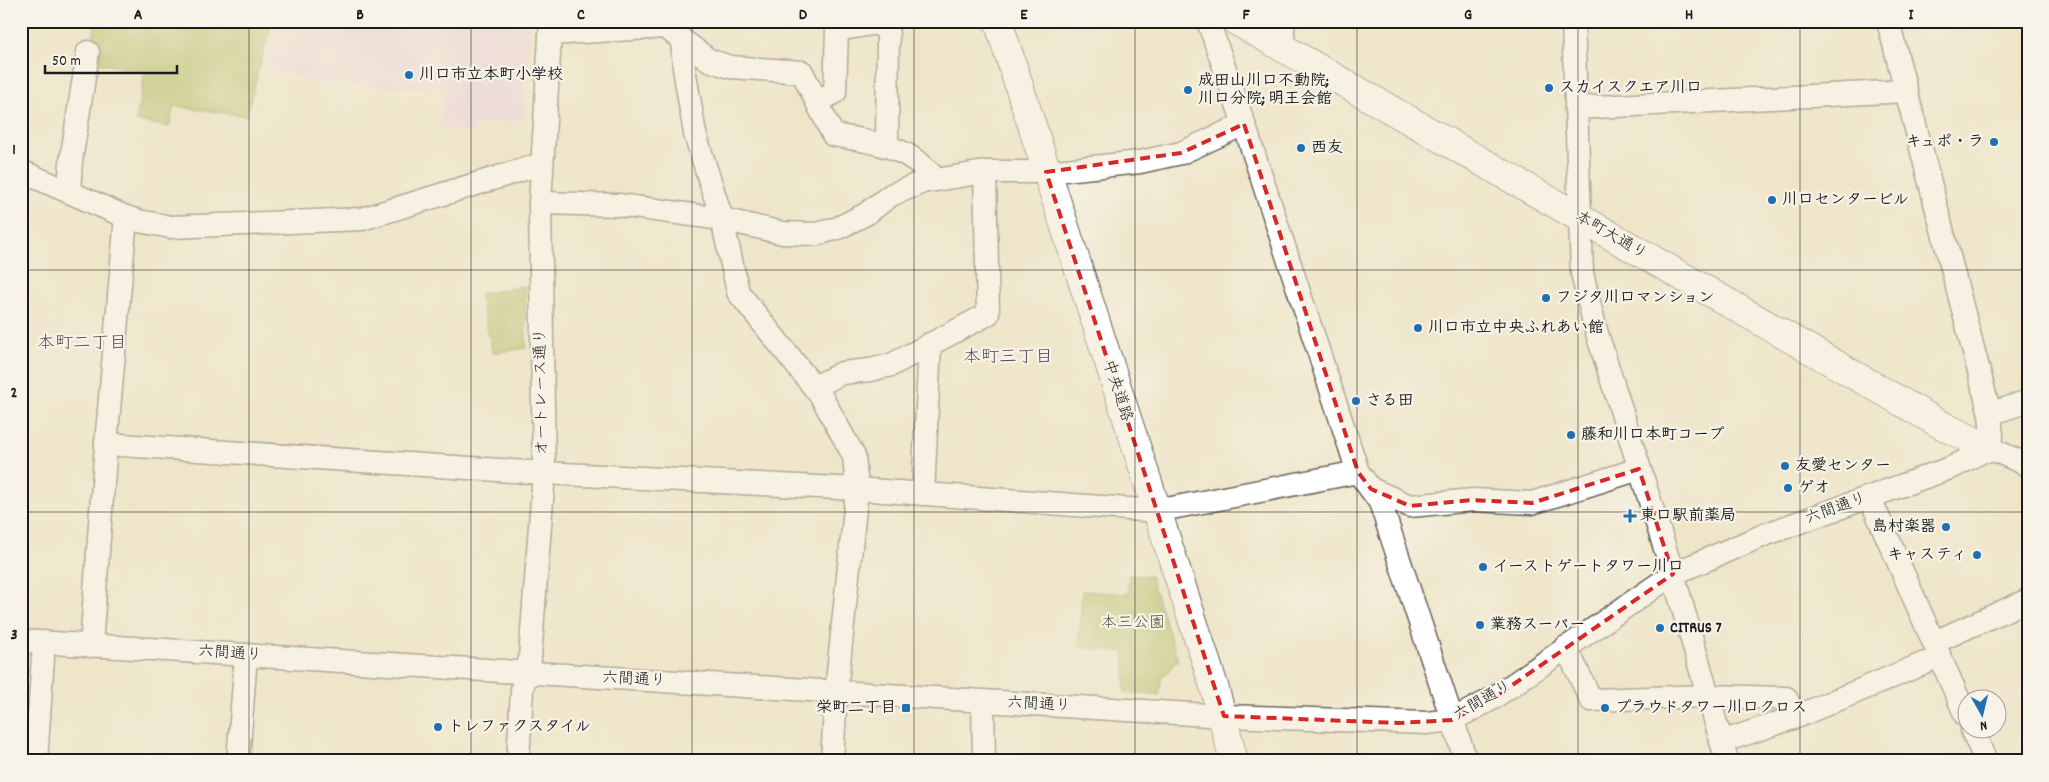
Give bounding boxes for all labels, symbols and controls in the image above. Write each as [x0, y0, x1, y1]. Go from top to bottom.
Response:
text: A [134, 4, 143, 27]
text: B [356, 4, 364, 27]
text: C [577, 4, 585, 27]
text: D [799, 4, 808, 27]
text: E [1020, 4, 1028, 27]
text: F [1242, 4, 1250, 27]
text: G [1464, 4, 1472, 27]
text: H [1685, 4, 1693, 27]
text: I [1909, 4, 1915, 27]
scale bar [45, 42, 178, 74]
text: 50 m [52, 51, 81, 73]
place label: 川口市立本町小学校 [419, 64, 563, 87]
marker: 川口市立本町小学校 [403, 69, 415, 81]
place label: 成田山川口不動院; 川口分院; 明王会館 [1198, 70, 1332, 111]
place label: スカイスクエア川口 [1559, 77, 1702, 100]
marker: スカイスクエア川口 [1543, 82, 1555, 94]
marker: 成田山川口不動院; 川口分院; 明王会館 [1182, 84, 1194, 96]
place label: キュポ・ラ [1906, 131, 1984, 154]
marker: キュポ・ラ [1988, 136, 2000, 148]
place label: 西友 [1311, 137, 1343, 160]
text: 1 [12, 139, 16, 162]
marker: 西友 [1295, 142, 1307, 154]
place label: 川口センタービル [1782, 189, 1909, 212]
marker: 川口センタービル [1766, 194, 1778, 206]
street label: 本町大通り [1571, 206, 1651, 266]
place label: フジタ川口マンション [1556, 287, 1714, 310]
marker: フジタ川口マンション [1540, 292, 1552, 304]
place label: 川口市立中央ふれあい館 [1428, 317, 1604, 340]
marker: 川口市立中央ふれあい館 [1412, 322, 1424, 334]
street label: オートレース通り [529, 328, 555, 456]
district label: 本町二丁目 [37, 332, 127, 357]
district label: 本町三丁目 [963, 346, 1053, 371]
street label: 中央道路 [1096, 357, 1138, 425]
text: 2 [11, 382, 18, 405]
place label: さる田 [1366, 390, 1414, 413]
marker: さる田 [1350, 395, 1362, 407]
place label: 藤和川口本町コープ [1581, 424, 1724, 447]
marker: 藤和川口本町コープ [1565, 429, 1577, 441]
place label: 友愛センター [1795, 455, 1891, 478]
marker: 友愛センター [1779, 460, 1791, 472]
place label: ゲオ [1798, 477, 1830, 500]
marker: ゲオ [1782, 482, 1794, 494]
street label: 六間通り [1802, 487, 1870, 531]
place label: 東口駅前薬局 [1640, 505, 1736, 528]
marker: 東口駅前薬局 [1624, 510, 1636, 522]
place label: 島村楽器 [1872, 516, 1936, 539]
marker: 島村楽器 [1940, 521, 1952, 533]
place label: キャスティ [1887, 544, 1967, 567]
marker: キャスティ [1971, 549, 1983, 561]
place label: イーストゲートタワー川口 [1493, 556, 1684, 579]
marker: イーストゲートタワー川口 [1477, 561, 1489, 573]
park label: 本三公園 [1101, 612, 1165, 635]
place label: 業務スーパー [1490, 614, 1585, 637]
place label: CITRUS 7 [1670, 617, 1722, 640]
marker: 業務スーパー [1474, 619, 1486, 631]
marker: CITRUS 7 [1654, 622, 1666, 634]
text: 3 [10, 624, 18, 647]
street label: 六間通り [197, 640, 263, 668]
street label: 六間通り [601, 667, 667, 693]
street label: 六間通り [1450, 675, 1516, 727]
north arrow [1956, 690, 2006, 740]
street label: 六間通り [1006, 692, 1072, 718]
place label: 栄町二丁目 [816, 697, 896, 720]
place label: プラウドタワー川口クロス [1615, 697, 1807, 720]
marker: 栄町二丁目 [900, 702, 912, 714]
marker: プラウドタワー川口クロス [1599, 702, 1611, 714]
text: N [1979, 715, 1988, 735]
place label: トレファクスタイル [448, 716, 591, 739]
marker: トレファクスタイル [432, 721, 444, 733]

